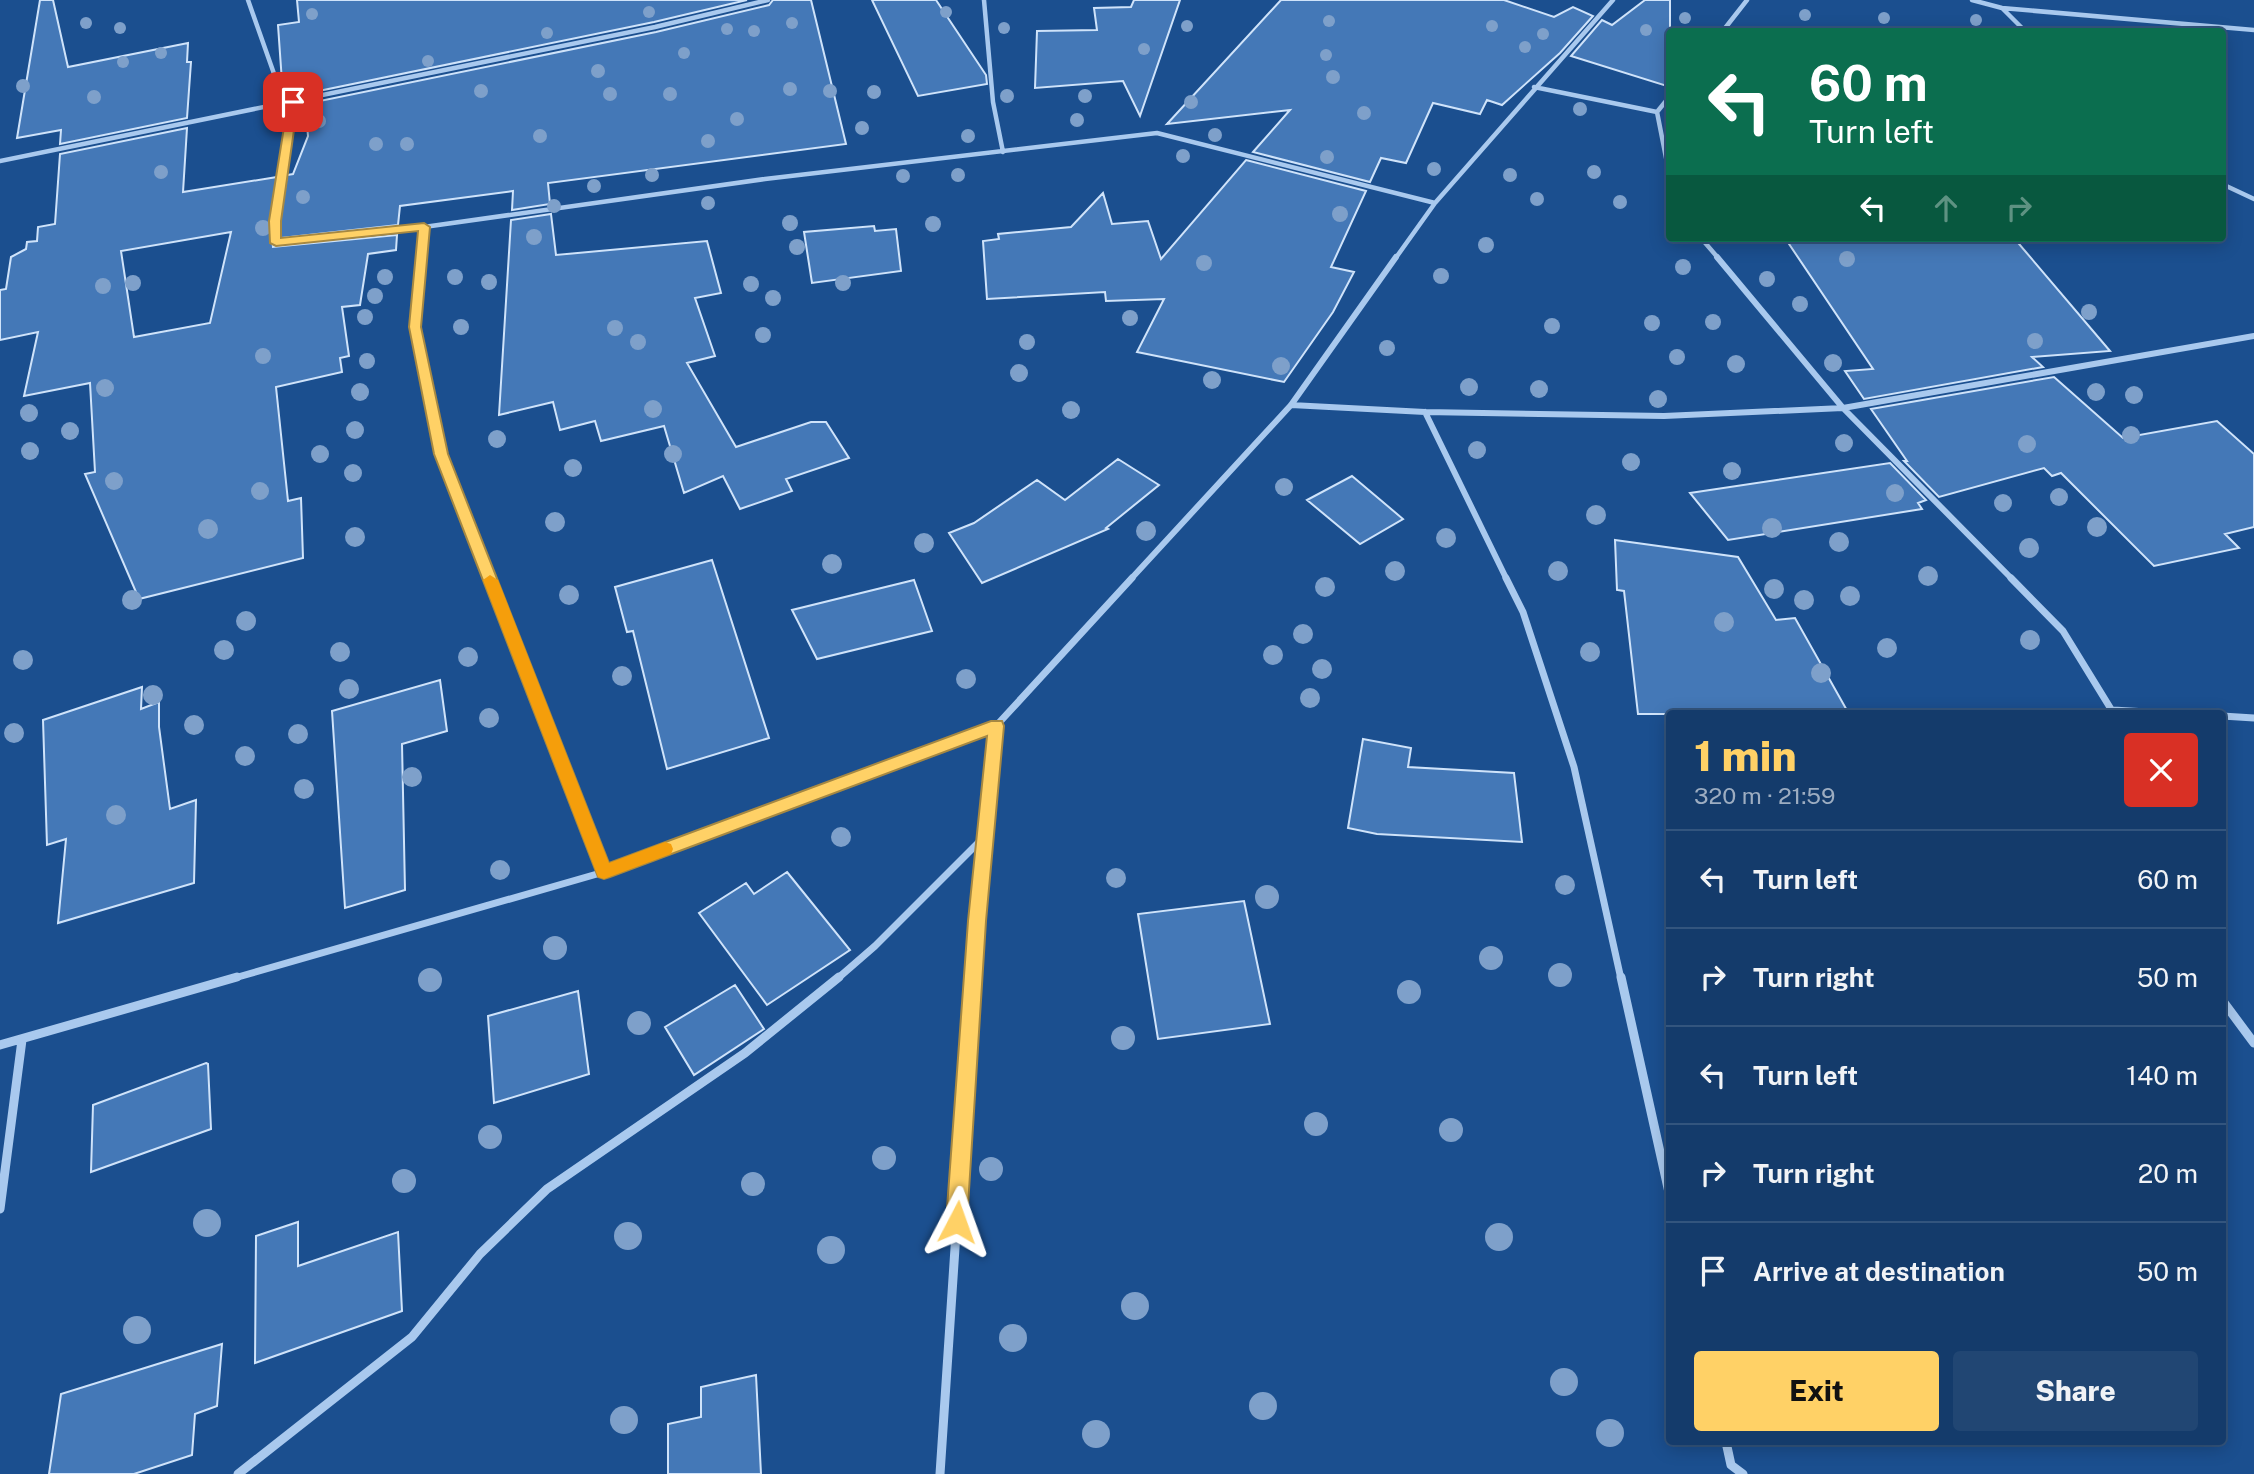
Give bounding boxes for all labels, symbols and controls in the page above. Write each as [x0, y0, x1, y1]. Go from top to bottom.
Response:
text: 60 m [1809, 54, 1928, 112]
icon: left [1694, 56, 1785, 147]
pin [263, 72, 323, 132]
icon: arrive [274, 83, 312, 121]
text: Turn left [1809, 113, 1934, 150]
icon: left [1854, 189, 1892, 227]
icon: ahead [1927, 189, 1965, 227]
icon: right [2000, 189, 2038, 227]
text: 1 min [1694, 731, 1797, 780]
button: close [2124, 733, 2198, 807]
text: 320 m · 21:59 [1694, 782, 1835, 809]
icon: left [1694, 860, 1732, 898]
text: Turn left [1753, 864, 1858, 895]
text: 60 m [2137, 864, 2198, 895]
icon: right [1694, 958, 1732, 996]
text: Turn right [1753, 962, 1875, 993]
text: 50 m [2137, 962, 2198, 993]
icon: left [1694, 1056, 1732, 1094]
text: Turn left [1753, 1060, 1858, 1091]
text: 140 m [2126, 1060, 2198, 1091]
icon: right [1694, 1154, 1732, 1192]
text: Turn right [1753, 1158, 1875, 1189]
text: 20 m [2138, 1158, 2198, 1189]
position arrow [920, 1185, 994, 1259]
icon: arrive [1694, 1252, 1732, 1290]
text: Arrive at destination [1753, 1256, 2005, 1287]
text: 50 m [2137, 1256, 2198, 1287]
button: Exit [1694, 1351, 1939, 1431]
button: Share [1953, 1351, 2198, 1431]

